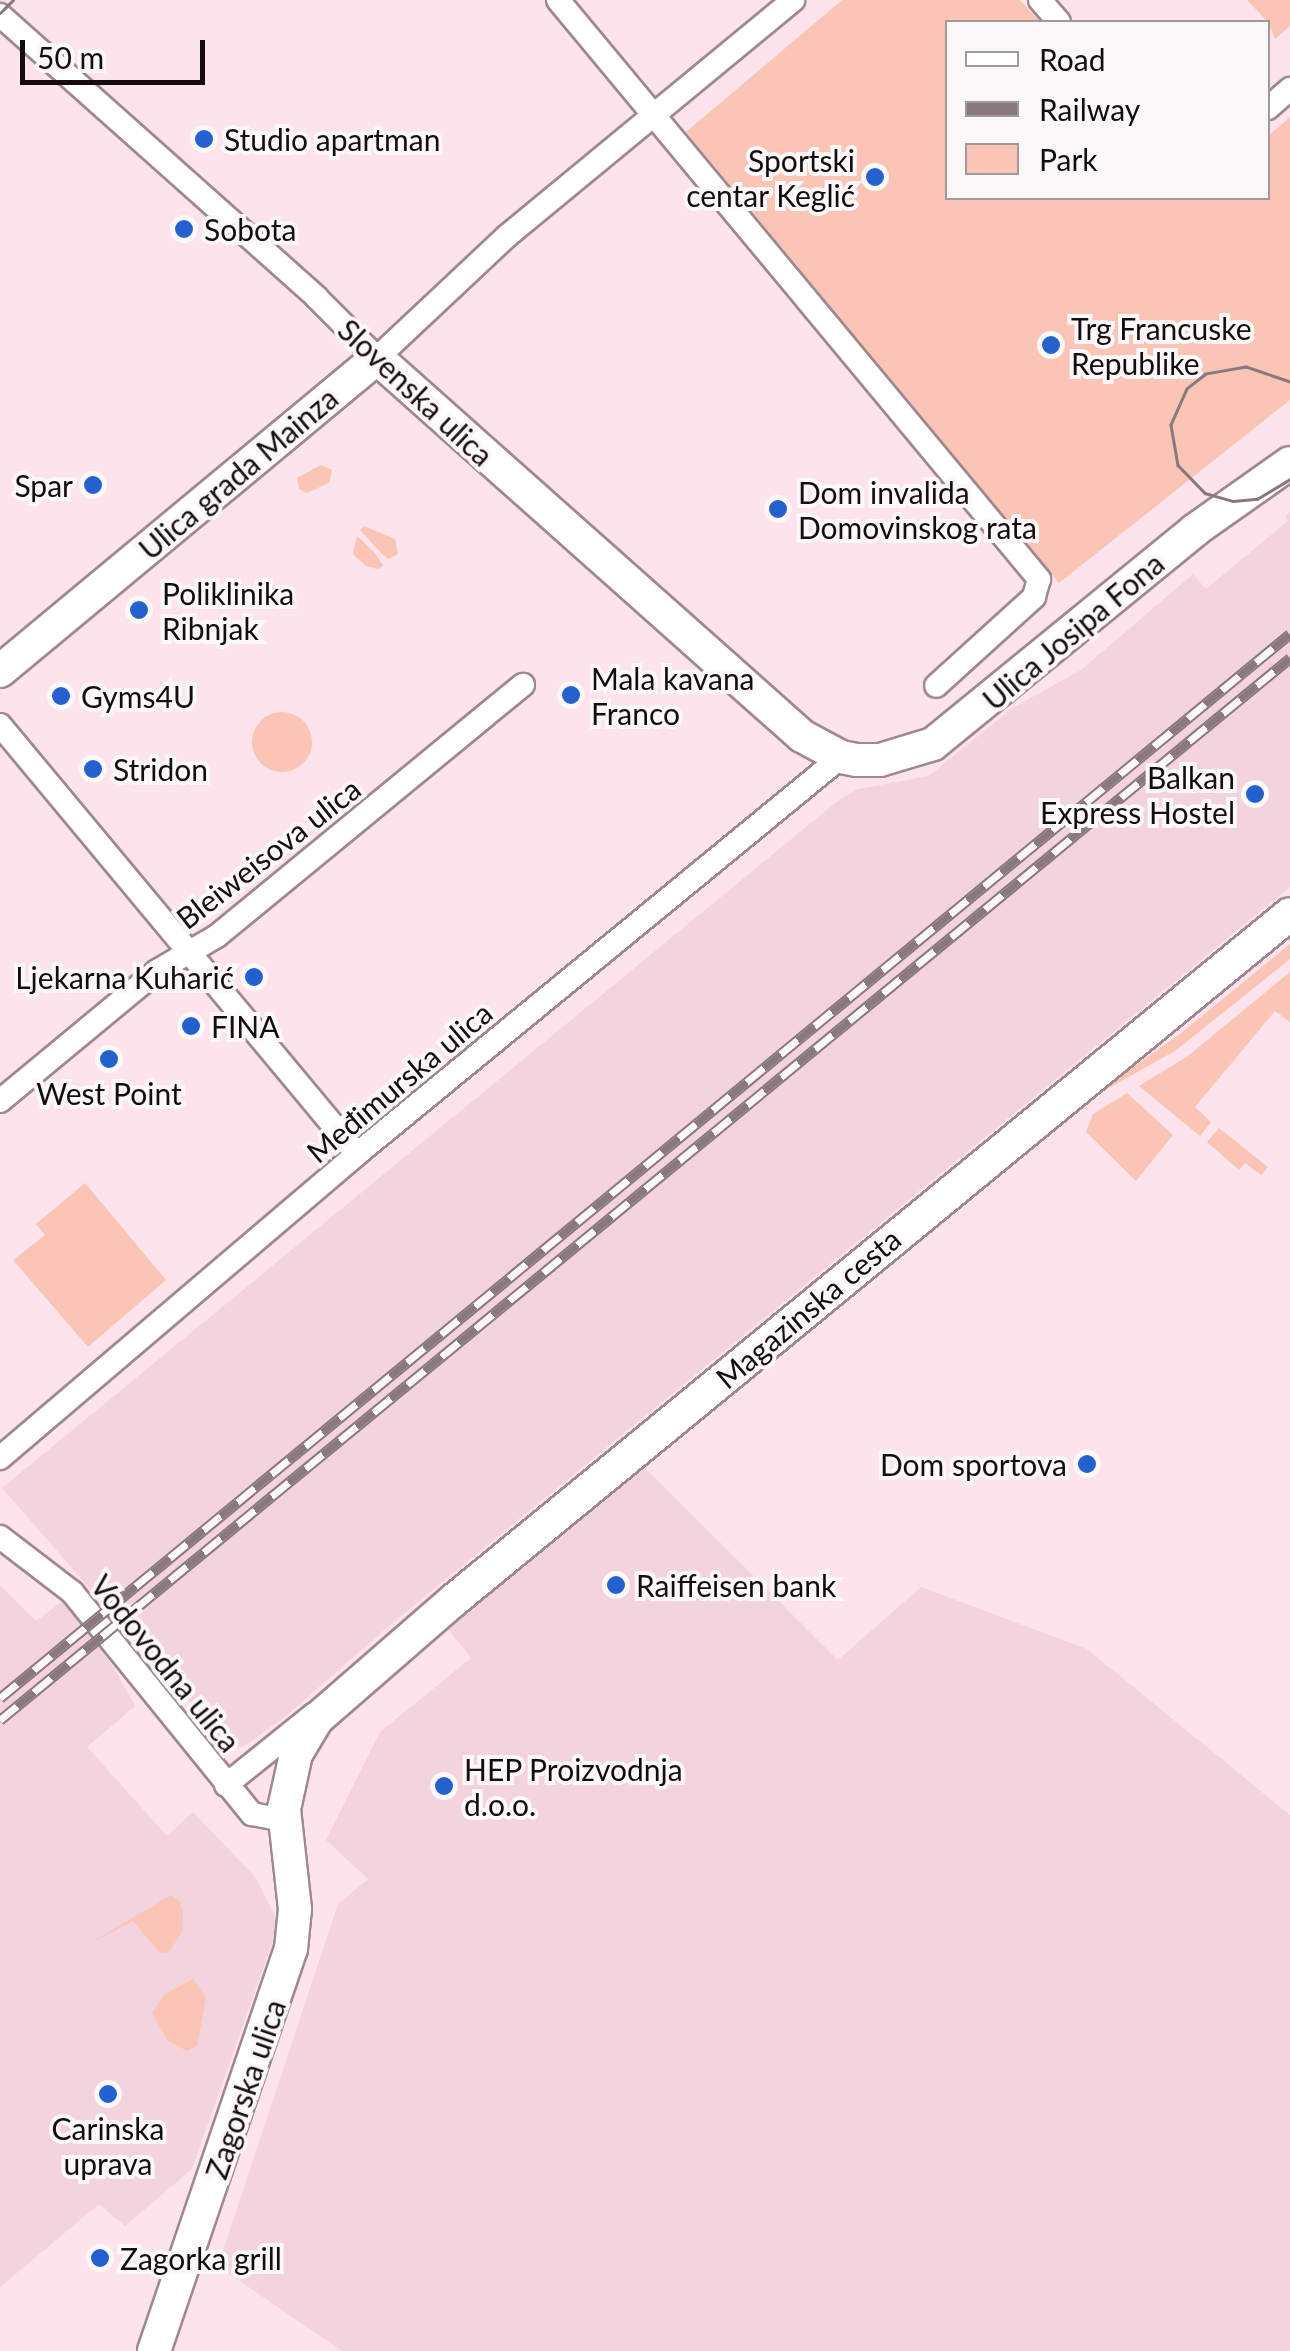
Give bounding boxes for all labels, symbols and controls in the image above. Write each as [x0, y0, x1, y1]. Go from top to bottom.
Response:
scale bar [25, 20, 210, 82]
legend [945, 20, 1270, 200]
text: 50 m [37, 39, 104, 75]
text: Road [1039, 41, 1106, 77]
text: Railway [1039, 91, 1140, 127]
place label: Studio apartman [224, 121, 440, 157]
marker: Studio apartman [193, 128, 215, 150]
text: Park [1039, 141, 1098, 177]
place label: Sportski centar Keglić [686, 142, 855, 212]
marker: Sportski centar Keglić [864, 166, 886, 188]
place label: Sobota [204, 211, 296, 247]
marker: Sobota [173, 218, 195, 240]
place label: Trg Francuske Republike [1071, 310, 1252, 380]
street label: Slovenska ulica [331, 311, 501, 473]
marker: Trg Francuske Republike [1040, 334, 1062, 356]
street label: Ulica grada Mainza [131, 379, 345, 567]
place label: Spar [14, 467, 73, 503]
marker: Spar [82, 474, 104, 496]
place label: Dom invalida Domovinskog rata [798, 474, 1037, 544]
marker: Dom invalida Domovinskog rata [767, 498, 789, 520]
street label: Ulica Josipa Fona [975, 545, 1171, 717]
place label: Poliklinika Ribnjak [162, 575, 294, 646]
marker: Poliklinika Ribnjak [126, 597, 152, 623]
place label: Mala kavana Franco [591, 660, 755, 730]
place label: Gyms4U [81, 678, 195, 714]
marker: Mala kavana Franco [560, 684, 582, 706]
marker: Gyms4U [50, 685, 72, 707]
place label: Stridon [113, 751, 208, 787]
marker: Stridon [82, 758, 104, 780]
place label: Balkan Express Hostel [1040, 759, 1235, 830]
street label: Bleiweisova ulica [169, 770, 367, 936]
marker: Balkan Express Hostel [1244, 783, 1266, 805]
place label: Ljekarna Kuharić [15, 959, 234, 995]
marker: Ljekarna Kuharić [243, 966, 265, 988]
street label: Međimurska ulica [299, 994, 499, 1170]
place label: FINA [211, 1008, 280, 1044]
marker: FINA [180, 1015, 202, 1037]
marker: West Point [98, 1048, 120, 1070]
place label: West Point [36, 1075, 182, 1111]
street label: Magazinska cesta [708, 1220, 908, 1396]
place label: Dom sportova [880, 1446, 1067, 1482]
marker: Dom sportova [1076, 1453, 1098, 1475]
street label: Vodovodna ulica [84, 1567, 248, 1759]
place label: Raiffeisen bank [636, 1567, 836, 1603]
marker: Raiffeisen bank [605, 1574, 627, 1596]
place label: HEP Proizvodnja d.o.o. [464, 1751, 683, 1822]
marker: HEP Proizvodnja d.o.o. [433, 1775, 455, 1797]
street label: Zagorska ulica [198, 1995, 292, 2183]
marker: Carinska uprava [97, 2083, 119, 2105]
place label: Carinska uprava [52, 2110, 164, 2180]
place label: Zagorka grill [120, 2240, 282, 2276]
marker: Zagorka grill [89, 2247, 111, 2269]

